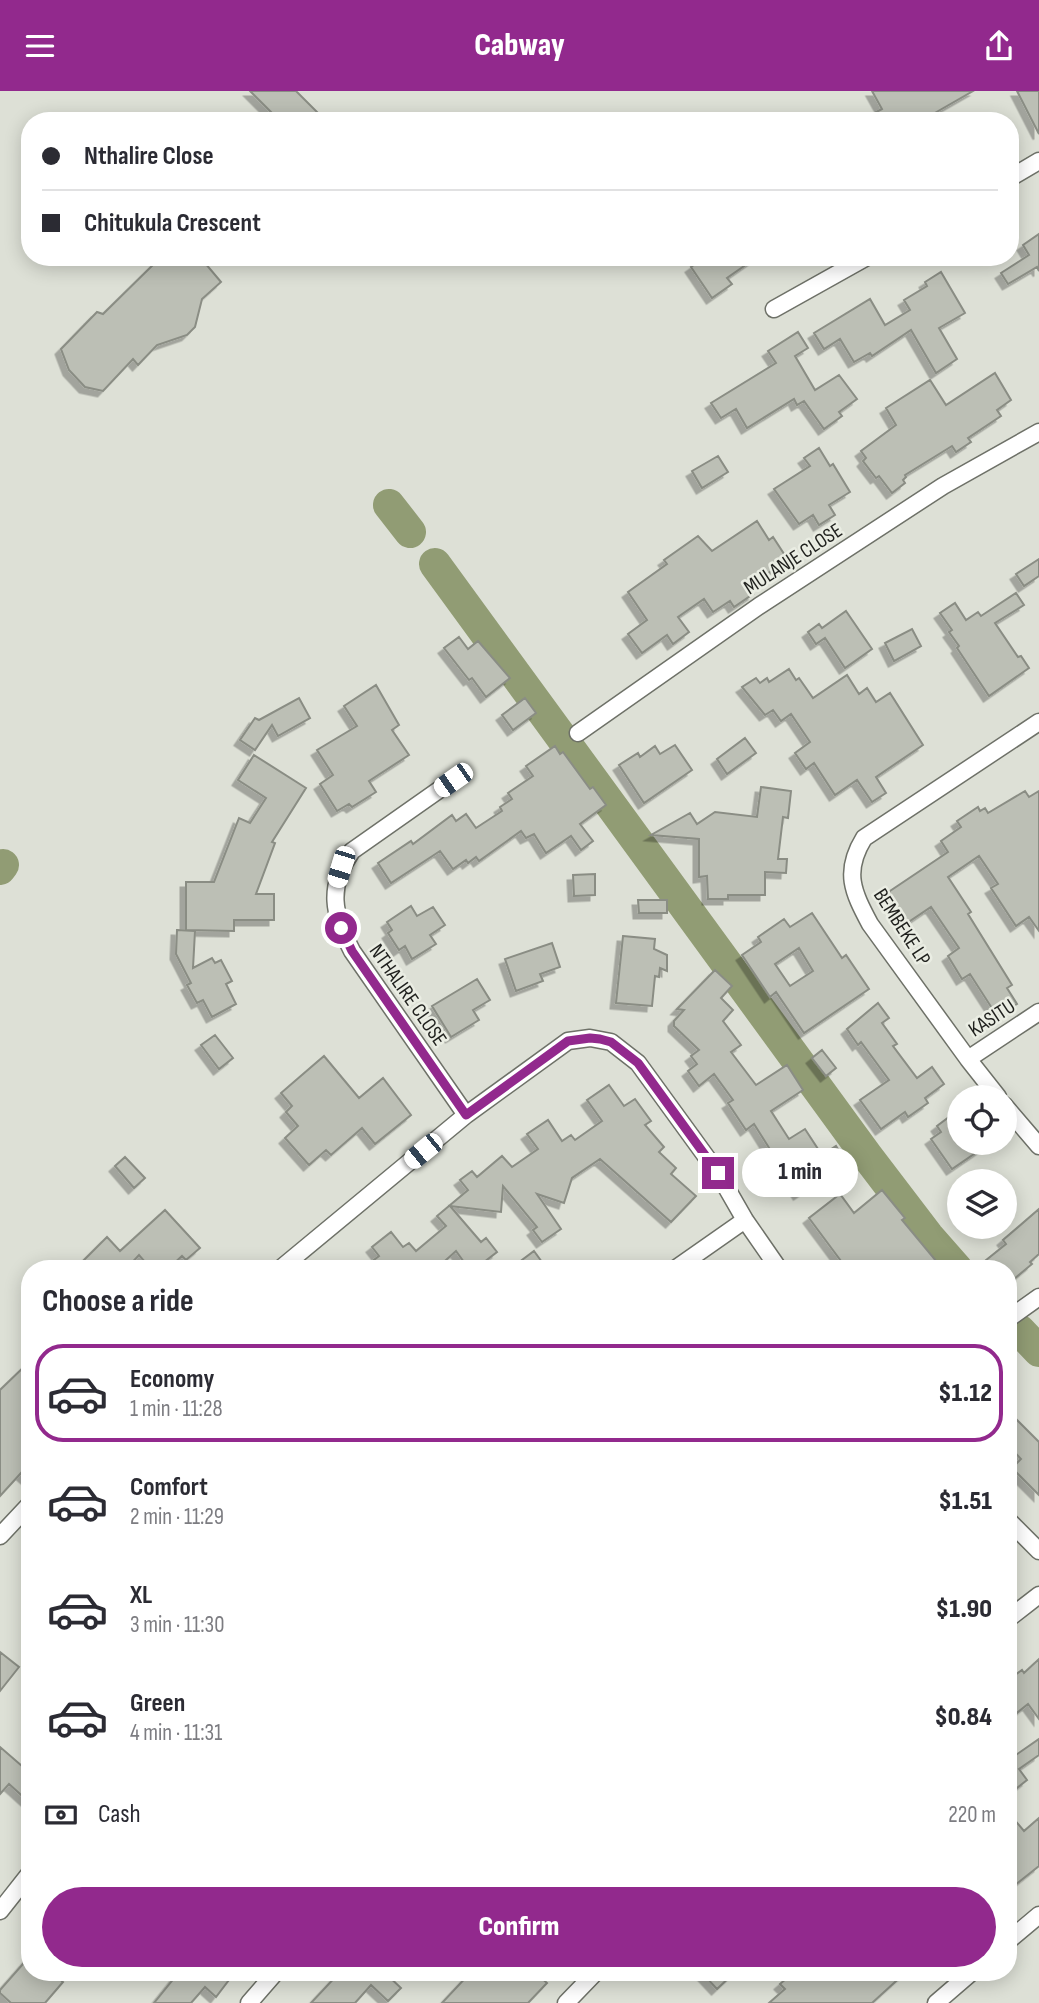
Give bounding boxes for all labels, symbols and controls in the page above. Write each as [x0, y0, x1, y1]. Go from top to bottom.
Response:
text: Cabway [474, 26, 565, 65]
icon: menu [21, 27, 59, 65]
icon: share [980, 27, 1018, 65]
text: Nthalire Close [84, 141, 214, 172]
text: Chitukula Crescent [84, 208, 261, 239]
street label: MULANJE CLOSE [739, 518, 847, 600]
car [430, 759, 477, 801]
car [325, 844, 358, 890]
street label: BEMBEKE LP [868, 884, 936, 970]
route start [325, 912, 357, 944]
street label: NTHALIRE CLOSE [364, 939, 452, 1051]
street label: KASITU [964, 994, 1020, 1042]
map controls [947, 1085, 1017, 1239]
button: locate [947, 1085, 1017, 1155]
car [401, 1130, 446, 1172]
callout: 1 min [742, 1149, 858, 1197]
route end [702, 1157, 734, 1189]
text: 1 min [778, 1158, 822, 1186]
button: layers [947, 1169, 1017, 1239]
text: Choose a ride [42, 1282, 194, 1321]
icon: car [46, 1362, 109, 1425]
text: Economy [130, 1364, 214, 1395]
text: $1.12 [938, 1378, 992, 1409]
text: 1 min · 11:28 [130, 1395, 222, 1423]
icon: car [46, 1470, 109, 1533]
text: Comfort [130, 1472, 208, 1503]
text: $1.51 [938, 1486, 992, 1517]
text: 2 min · 11:29 [130, 1503, 224, 1531]
icon: car [46, 1578, 109, 1641]
text: XL [130, 1580, 152, 1611]
text: $1.90 [936, 1594, 992, 1625]
text: 3 min · 11:30 [130, 1611, 224, 1639]
icon: car [46, 1686, 109, 1749]
text: Green [130, 1688, 185, 1719]
text: $0.84 [934, 1702, 992, 1733]
text: 4 min · 11:31 [130, 1719, 222, 1747]
icon: cash [42, 1796, 80, 1834]
text: Cash [98, 1799, 141, 1830]
text: 220 m [948, 1801, 996, 1829]
button: Confirm [42, 1887, 996, 1967]

